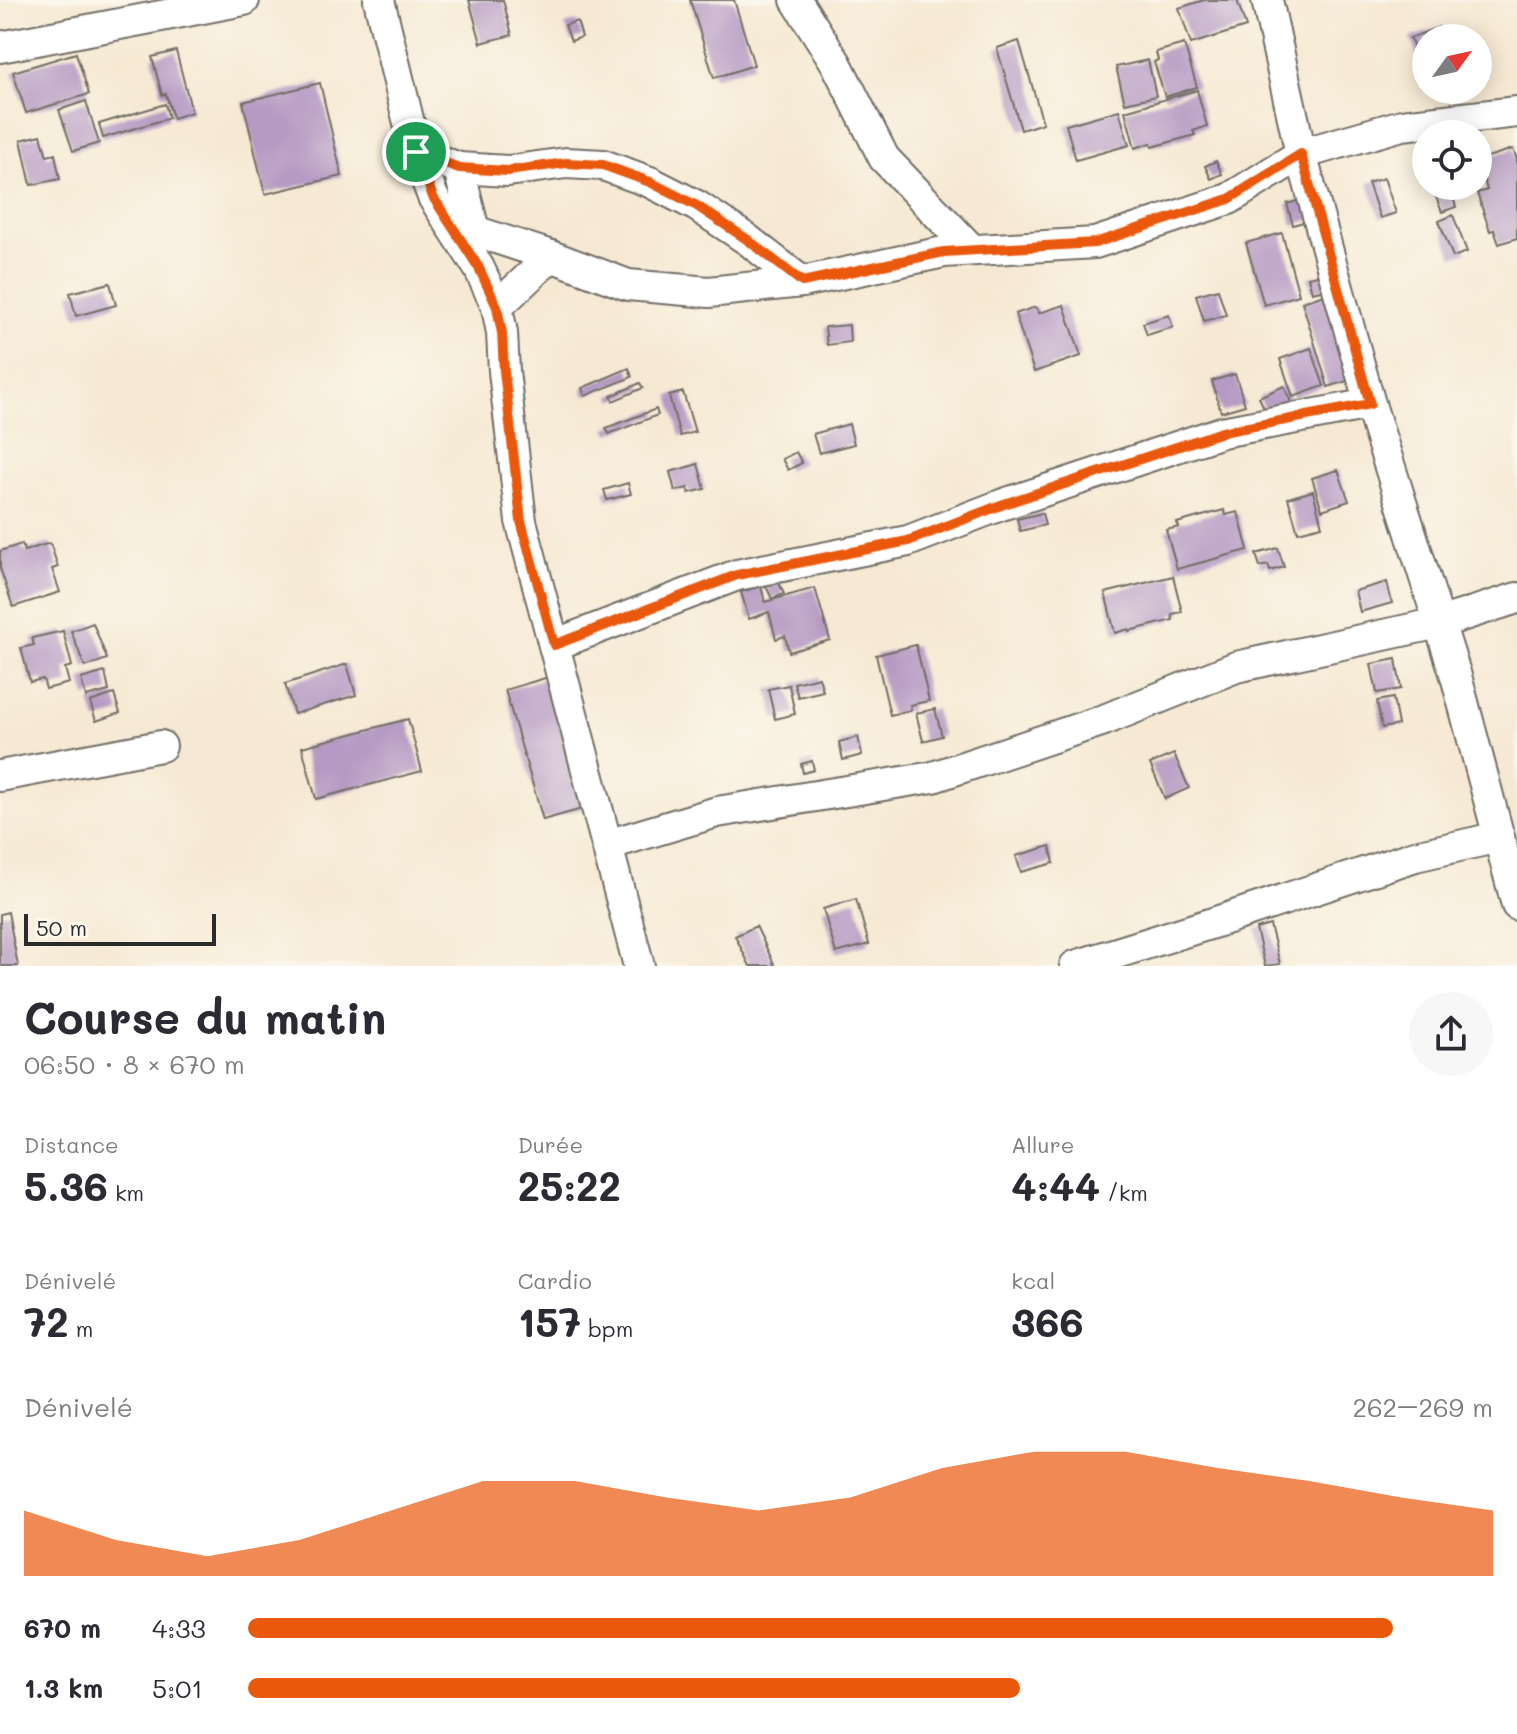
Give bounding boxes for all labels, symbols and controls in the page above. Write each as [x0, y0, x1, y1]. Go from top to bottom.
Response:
north arrow [1412, 24, 1492, 104]
map controls [1412, 24, 1492, 200]
pin [382, 118, 450, 186]
button: locate [1412, 120, 1492, 200]
icon: arrive [394, 130, 438, 174]
scale bar [24, 910, 216, 946]
text: 50 m [36, 913, 87, 942]
text: Course du matin [24, 988, 386, 1045]
button: share [1409, 992, 1493, 1076]
text: 06:50 · 8 × 670 m [24, 1047, 245, 1081]
text: Distance [24, 1130, 119, 1159]
text: Durée [518, 1130, 583, 1159]
text: Allure [1011, 1130, 1074, 1159]
text: 5.36 [24, 1159, 108, 1211]
text: 25:22 [518, 1159, 621, 1211]
text: 4:44 [1011, 1159, 1100, 1211]
text: km [108, 1178, 144, 1207]
text: /km [1100, 1178, 1148, 1207]
text: Dénivelé [24, 1266, 116, 1295]
text: Cardio [518, 1266, 592, 1295]
text: kcal [1011, 1266, 1055, 1295]
text: 72 [24, 1295, 69, 1347]
text: 157 [518, 1295, 581, 1347]
text: 366 [1011, 1295, 1084, 1347]
text: m [69, 1314, 93, 1343]
text: bpm [581, 1314, 633, 1343]
text: Dénivelé [24, 1390, 133, 1424]
text: 262–269 m [1352, 1390, 1493, 1424]
text: 670 m [24, 1611, 101, 1645]
text: 4:33 [152, 1611, 206, 1645]
text: 1.3 km [24, 1671, 103, 1705]
text: 5:01 [152, 1671, 203, 1705]

